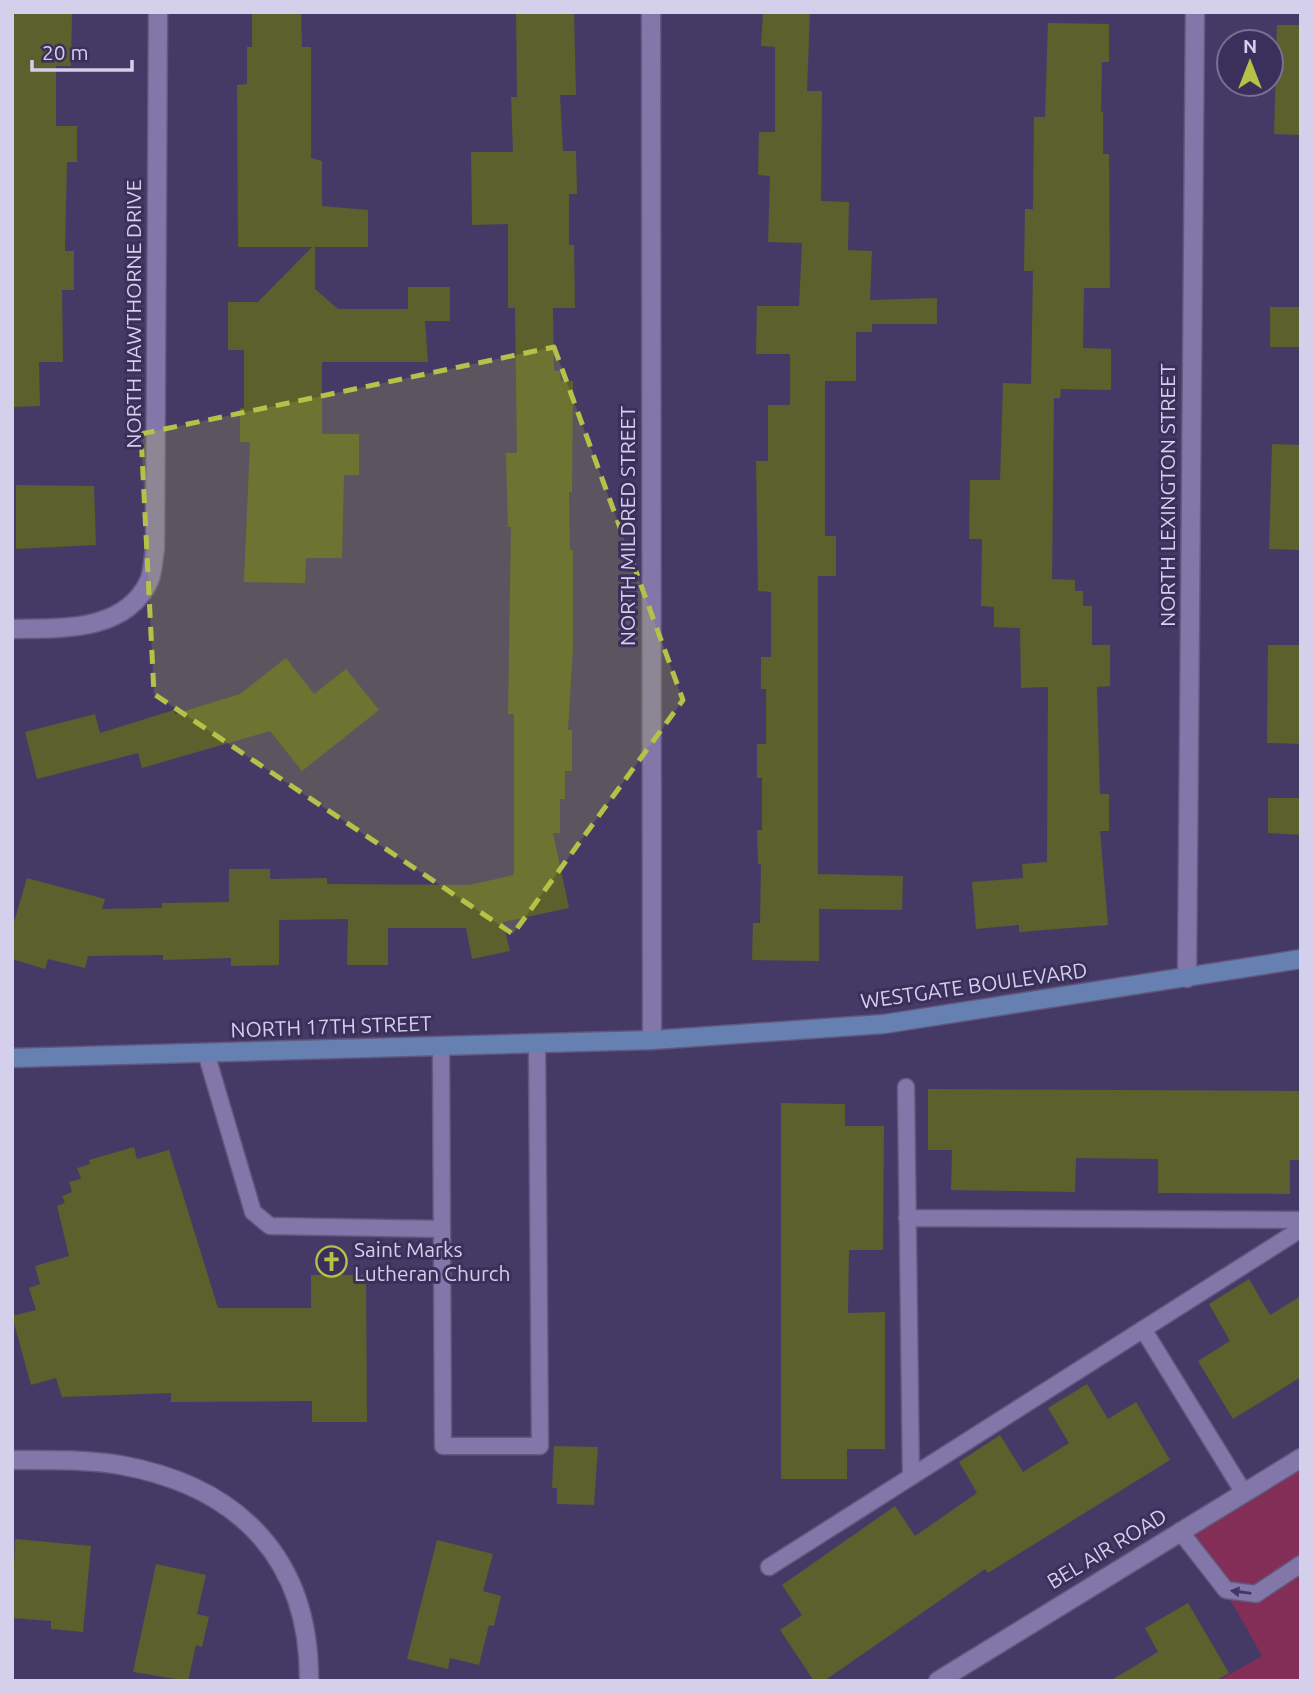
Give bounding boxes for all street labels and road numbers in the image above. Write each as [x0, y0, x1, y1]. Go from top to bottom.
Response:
street label: NORTH HAWTHORNE DRIVE [121, 179, 145, 449]
street label: NORTH LEXINGTON STREET [1155, 363, 1179, 627]
street label: NORTH MILDRED STREET [615, 406, 639, 646]
street label: WESTGATE BOULEVARD [859, 957, 1089, 1013]
street label: NORTH 17TH STREET [230, 1010, 432, 1042]
street label: BEL AIR ROAD [1042, 1503, 1171, 1593]

